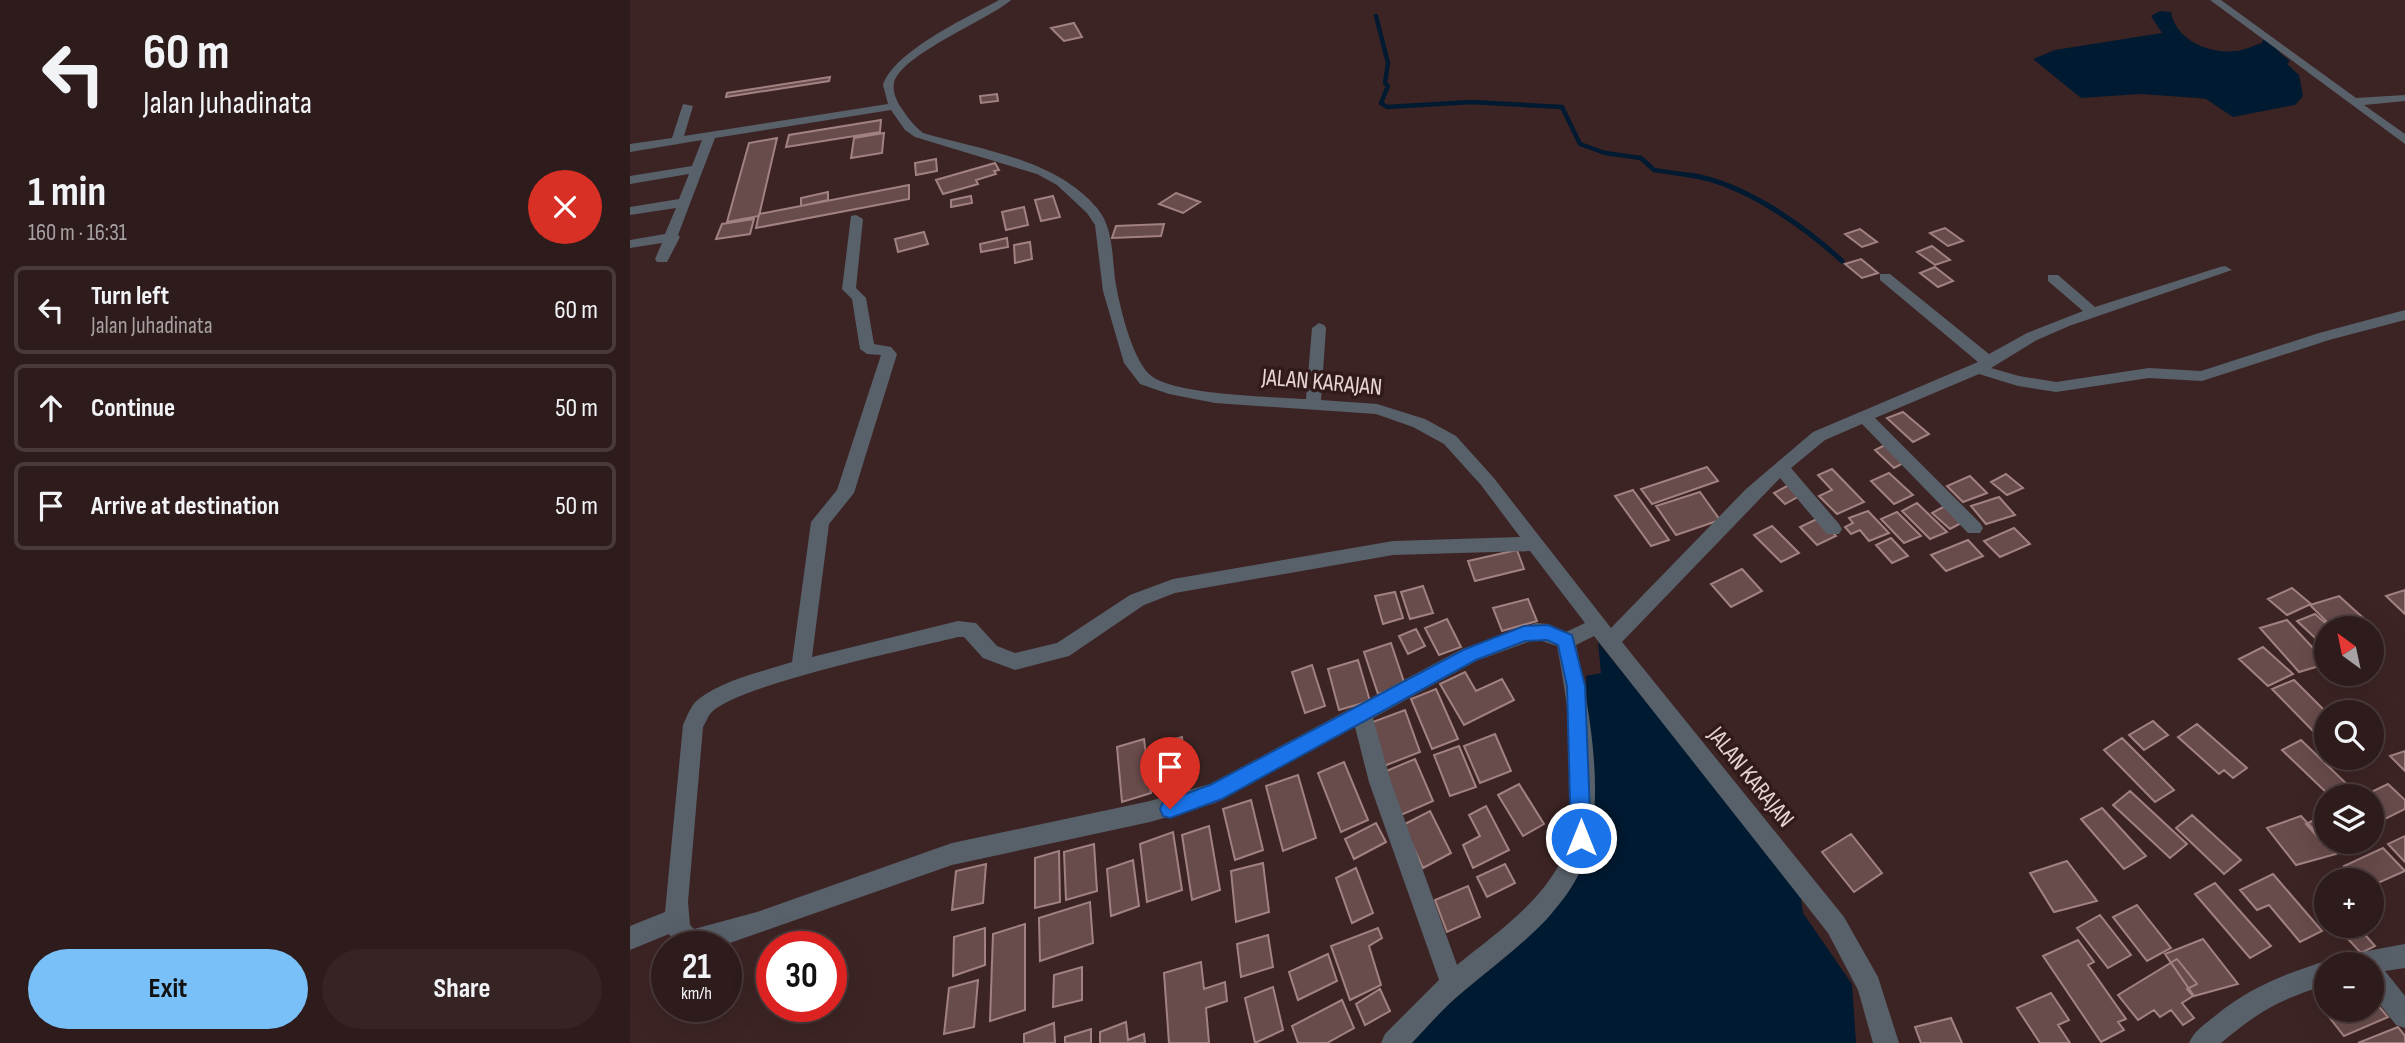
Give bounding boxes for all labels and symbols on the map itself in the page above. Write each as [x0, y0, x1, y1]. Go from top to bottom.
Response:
street label: JALAN KARAJAN [1260, 362, 1383, 402]
north arrow [2314, 616, 2384, 686]
street label: JALAN KARAJAN [1701, 720, 1800, 833]
pin [1140, 737, 1200, 809]
position arrow [1544, 801, 1618, 875]
speed limit sign: 30 [756, 931, 847, 1022]

